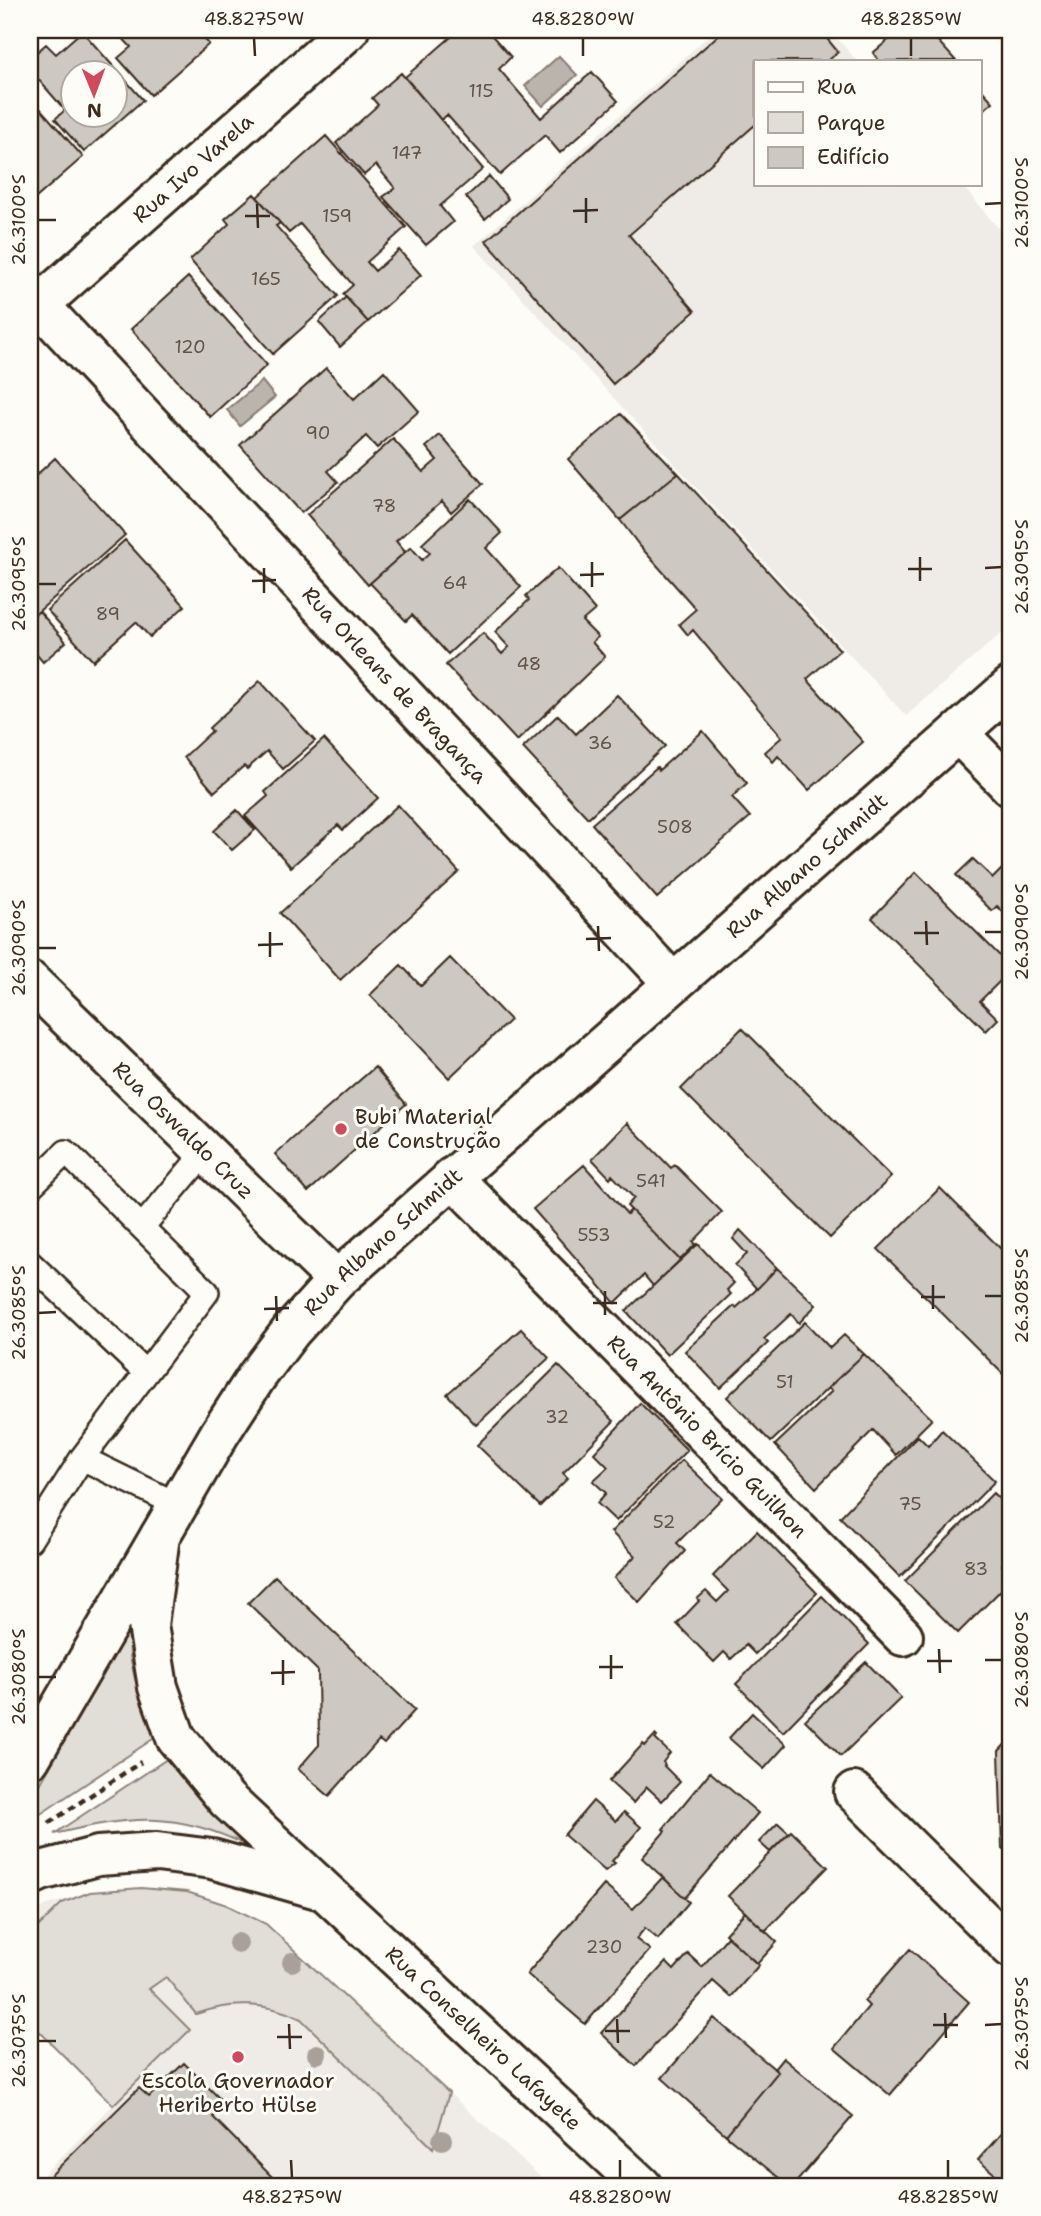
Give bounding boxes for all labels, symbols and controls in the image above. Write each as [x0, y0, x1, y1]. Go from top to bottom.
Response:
text: 48.8275°W [204, 7, 304, 31]
text: 48.8280°W [531, 7, 635, 31]
text: 48.8285°W [860, 7, 962, 31]
north arrow [60, 60, 130, 130]
legend [754, 60, 982, 186]
text: Rua [817, 73, 856, 101]
house number: 115 [468, 79, 494, 103]
text: N [87, 98, 102, 123]
street label: Rua Ivo Varela [127, 107, 259, 229]
text: Parque [817, 109, 886, 137]
house number: 147 [392, 141, 422, 165]
text: Edifício [817, 143, 889, 171]
text: 26.3100°S [1010, 157, 1034, 249]
text: 26.3100°S [7, 174, 31, 266]
house number: 159 [322, 204, 352, 228]
house number: 165 [251, 267, 281, 291]
house number: 120 [174, 335, 206, 359]
house number: 90 [306, 421, 330, 445]
house number: 78 [372, 494, 396, 518]
text: 26.3095°S [1010, 519, 1034, 615]
text: 26.3095°S [7, 536, 31, 632]
house number: 64 [443, 571, 467, 595]
street label: Rua Orleans de Bragança [296, 581, 493, 790]
house number: 89 [96, 602, 120, 626]
house number: 48 [517, 652, 541, 676]
house number: 36 [588, 731, 612, 755]
street label: Rua Albano Schmidt [720, 787, 894, 944]
house number: 508 [657, 815, 693, 839]
text: 26.3090°S [1010, 884, 1034, 980]
text: 26.3090°S [7, 900, 31, 996]
street label: Rua Oswaldo Cruz [107, 1055, 260, 1205]
place label: Bubi Material de Construção [355, 1103, 501, 1155]
marker: Bubi Material de Construção [333, 1121, 349, 1137]
street label: Rua Albano Schmidt [297, 1162, 468, 1322]
house number: 541 [636, 1169, 666, 1193]
house number: 553 [577, 1223, 611, 1247]
text: 26.3085°S [1010, 1248, 1034, 1344]
text: 26.3085°S [7, 1265, 31, 1361]
street label: Rua Antônio Brício Guilhon [601, 1329, 813, 1544]
house number: 51 [776, 1370, 794, 1394]
house number: 32 [545, 1405, 569, 1429]
house number: 75 [899, 1492, 921, 1516]
house number: 52 [653, 1510, 675, 1534]
house number: 83 [964, 1557, 988, 1581]
text: 26.3080°S [1010, 1612, 1034, 1708]
text: 26.3080°S [7, 1629, 31, 1725]
house number: 230 [586, 1935, 622, 1959]
street label: Rua Conselheiro Lafayete [379, 1940, 587, 2137]
text: 26.3075°S [1010, 1977, 1034, 2071]
text: 26.3075°S [7, 1994, 31, 2088]
marker: Escola Governador Heriberto Hülse [230, 2049, 246, 2065]
place label: Escola Governador Heriberto Hülse [141, 2067, 335, 2119]
text: 48.8275°W [242, 2185, 342, 2209]
text: 48.8280°W [568, 2185, 672, 2209]
text: 48.8285°W [897, 2185, 999, 2209]

